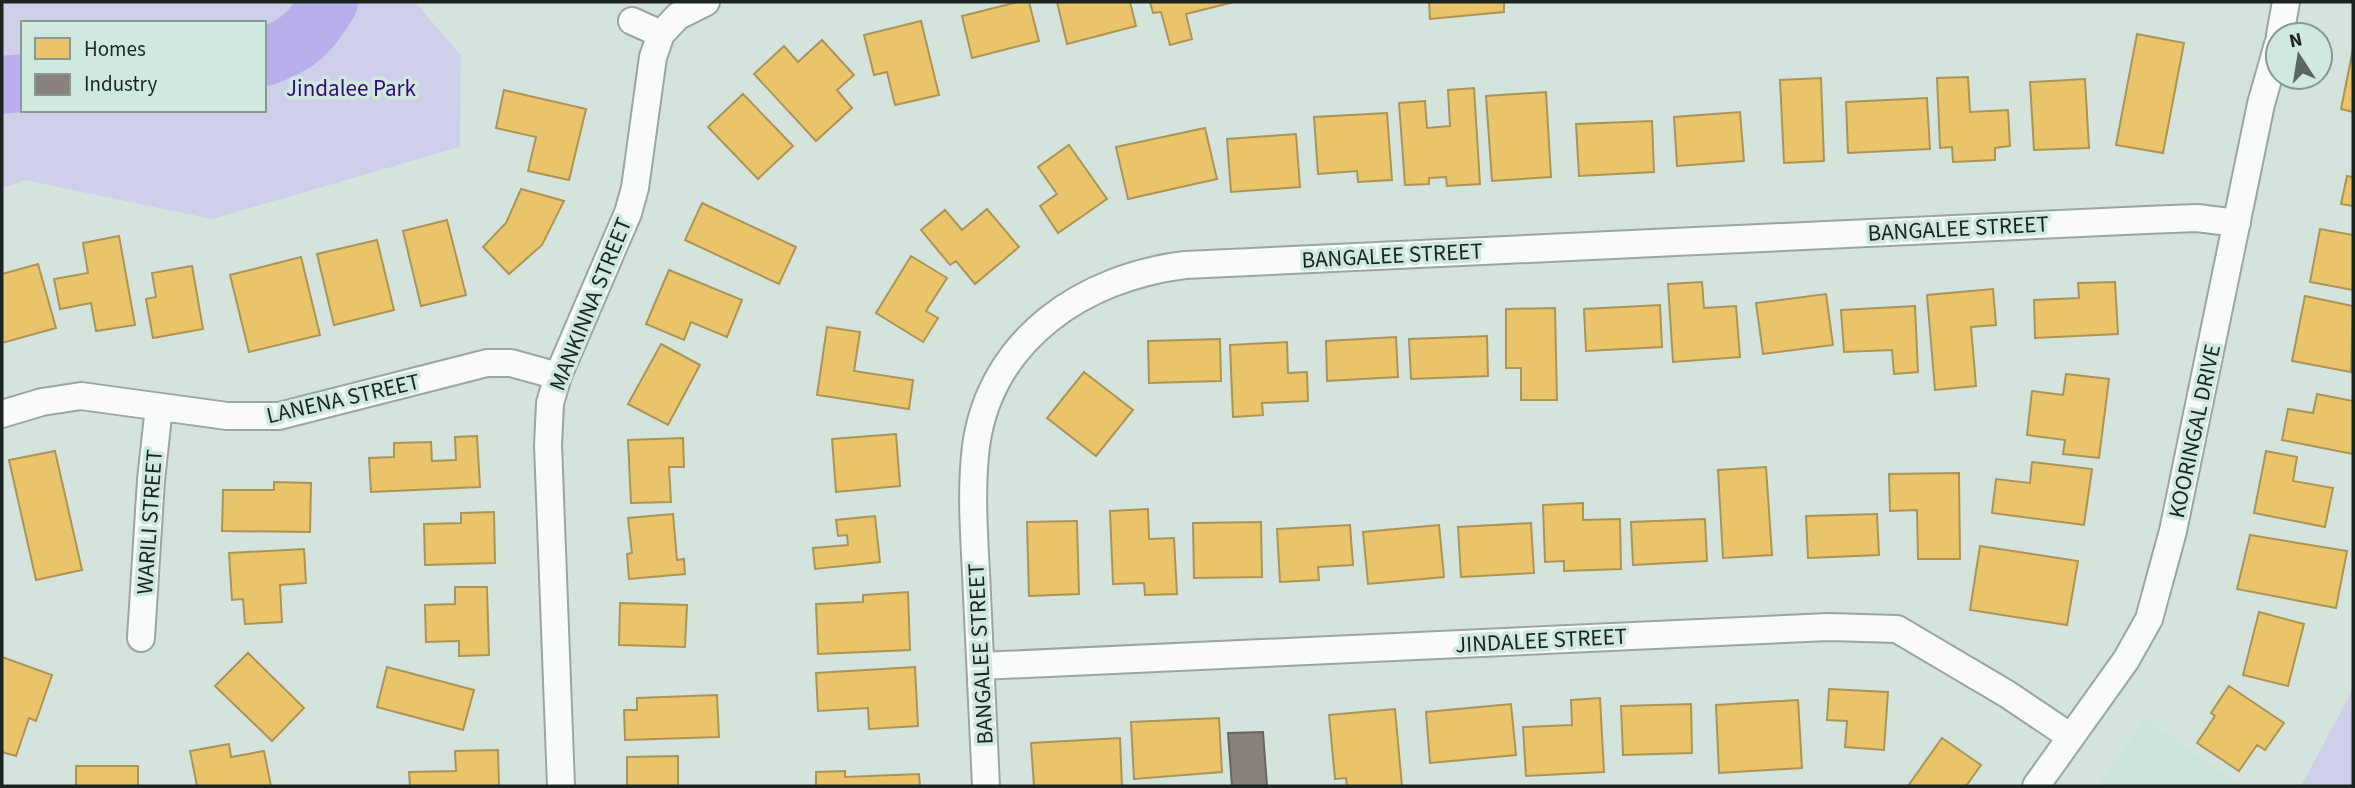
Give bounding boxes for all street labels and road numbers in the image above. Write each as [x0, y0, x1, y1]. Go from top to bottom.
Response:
street label: BANGALEE STREET [1867, 207, 2049, 250]
street label: MANKINNA STREET [541, 213, 640, 396]
street label: BANGALEE STREET [1301, 234, 1483, 277]
street label: KOORINGAL DRIVE [2160, 341, 2229, 521]
street label: LANENA STREET [263, 365, 423, 432]
street label: WARILI STREET [128, 448, 171, 596]
street label: BANGALEE STREET [959, 563, 1002, 745]
street label: JINDALEE STREET [1454, 620, 1628, 661]

